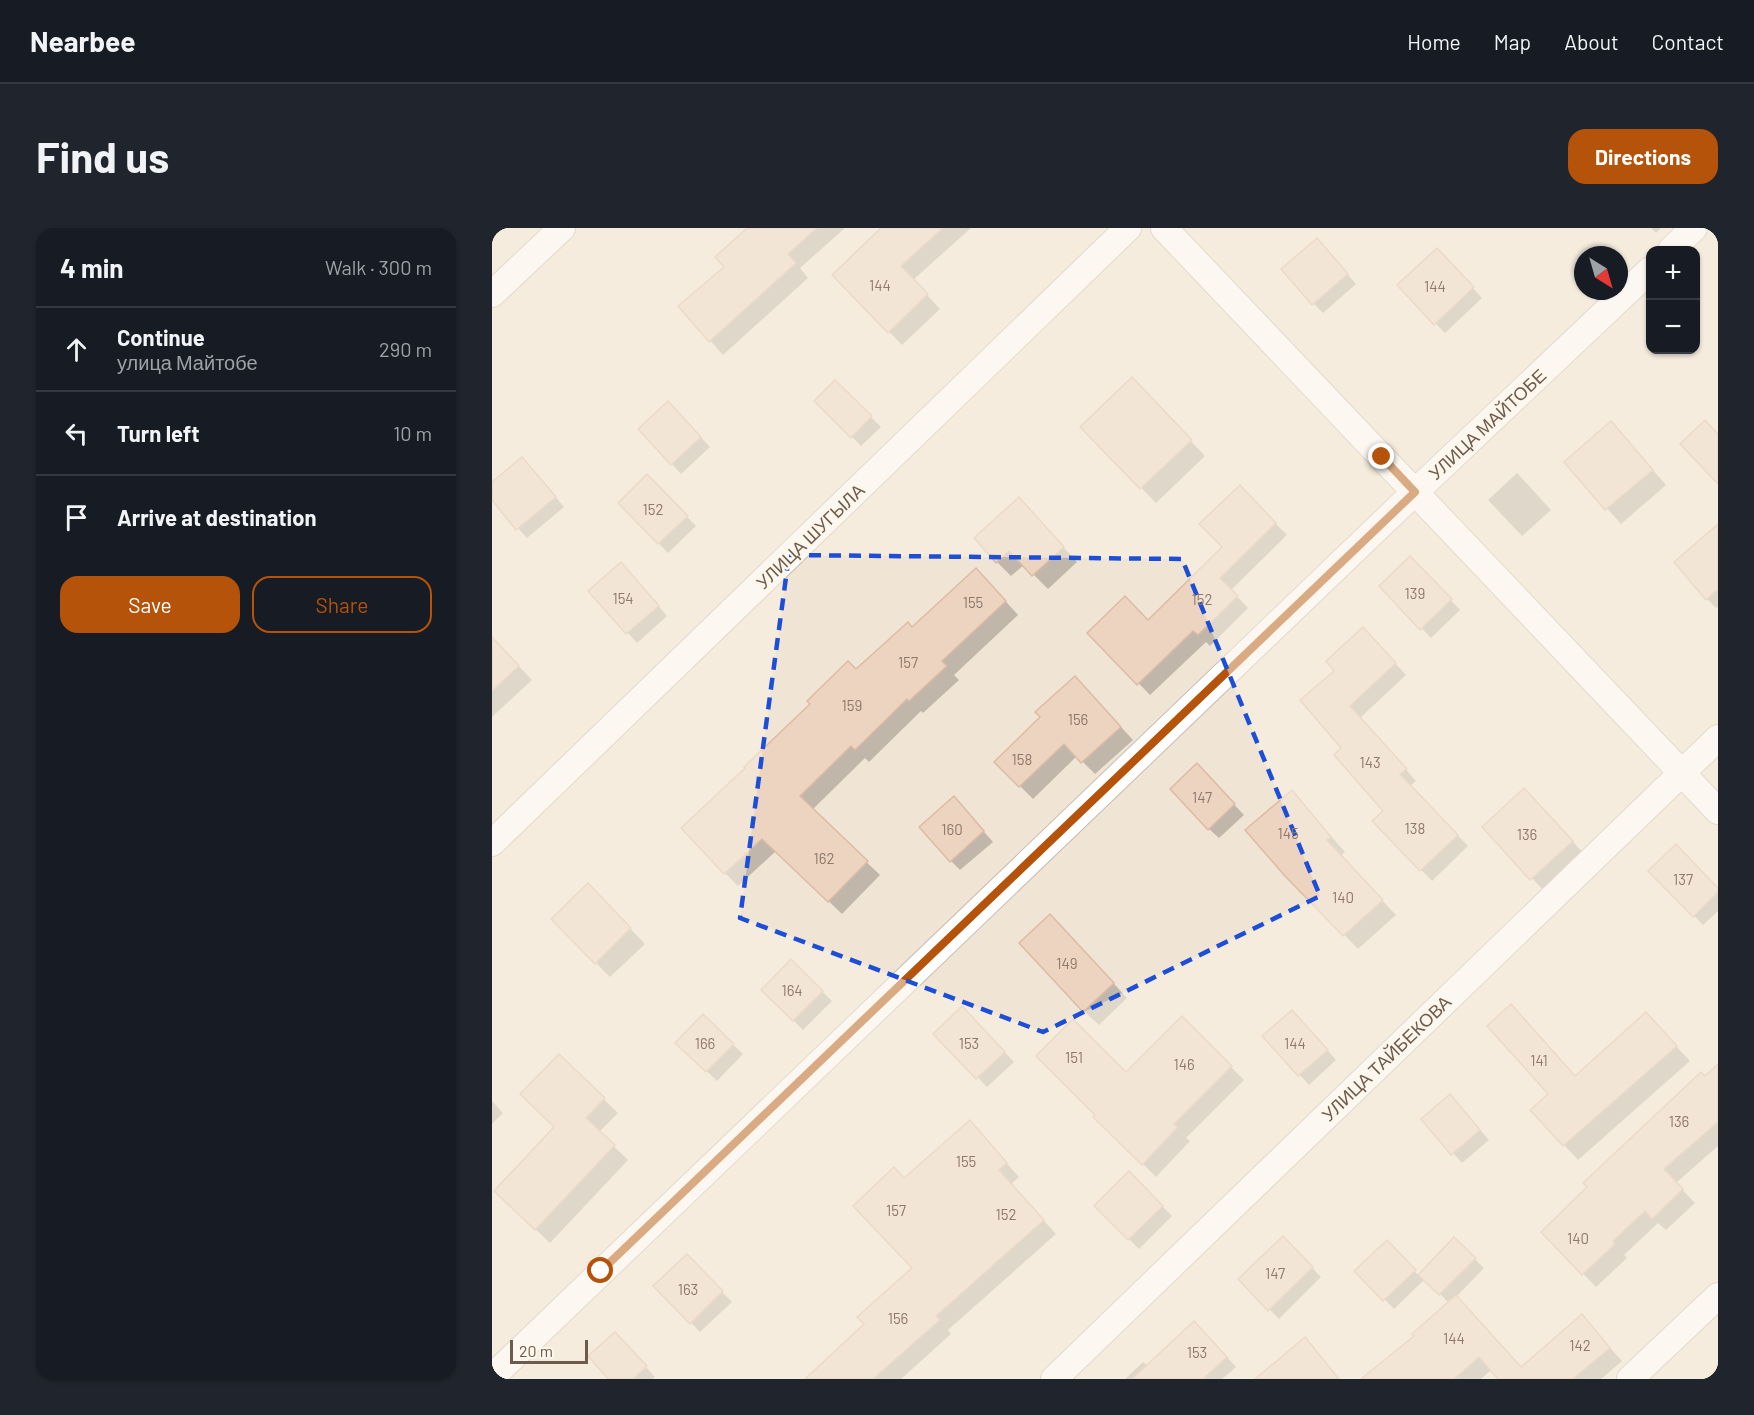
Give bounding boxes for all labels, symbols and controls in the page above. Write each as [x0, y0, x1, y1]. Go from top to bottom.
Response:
text: Nearbee [30, 24, 136, 58]
text: Home [1407, 29, 1461, 54]
text: Map [1494, 29, 1531, 54]
text: About [1564, 29, 1619, 54]
text: Contact [1652, 29, 1724, 54]
button: Directions [1568, 129, 1718, 184]
text: Find us [36, 131, 169, 181]
north arrow [1574, 246, 1628, 300]
map controls [1646, 246, 1700, 354]
button: + [1646, 246, 1700, 300]
text: 4 min [60, 252, 124, 283]
text: Walk · 300 m [325, 255, 432, 279]
house number: 144 [869, 276, 891, 294]
house number: 144 [1424, 277, 1446, 295]
button: − [1646, 300, 1700, 354]
text: Continue [117, 324, 205, 350]
icon: ahead [60, 333, 93, 366]
text: 290 m [379, 337, 432, 361]
text: улица Майтобе [117, 350, 258, 374]
street label: УЛИЦА МАЙТОБЕ [1424, 364, 1550, 484]
icon: left [60, 417, 93, 450]
text: Turn left [117, 420, 200, 446]
text: 10 m [393, 421, 432, 445]
route end [1368, 443, 1394, 469]
street label: УЛИЦА ШУГЫЛА [751, 479, 869, 593]
house number: 152 [642, 500, 664, 518]
icon: arrive [60, 501, 93, 534]
text: Arrive at destination [117, 504, 316, 530]
button: Save [60, 576, 240, 633]
button: Share [252, 576, 432, 633]
house number: 139 [1405, 584, 1425, 602]
house number: 154 [612, 589, 634, 607]
house number: 152 [1191, 590, 1213, 608]
house number: 155 [963, 593, 983, 611]
house number: 157 [898, 653, 918, 671]
house number: 159 [842, 696, 862, 714]
house number: 156 [1068, 710, 1088, 728]
house number: 158 [1012, 750, 1032, 768]
house number: 143 [1359, 753, 1381, 771]
house number: 147 [1192, 788, 1212, 806]
house number: 138 [1405, 819, 1425, 837]
house number: 160 [941, 820, 963, 838]
house number: 145 [1277, 824, 1299, 842]
house number: 136 [1517, 825, 1537, 843]
house number: 162 [813, 849, 835, 867]
house number: 137 [1673, 870, 1693, 888]
house number: 140 [1332, 888, 1354, 906]
house number: 149 [1056, 954, 1078, 972]
house number: 164 [781, 981, 803, 999]
street label: УЛИЦА ТАЙБЕКОВА [1317, 991, 1455, 1125]
house number: 166 [695, 1034, 715, 1052]
house number: 153 [959, 1034, 979, 1052]
house number: 144 [1284, 1034, 1306, 1052]
house number: 151 [1065, 1048, 1083, 1066]
house number: 141 [1530, 1051, 1548, 1069]
house number: 146 [1173, 1055, 1195, 1073]
house number: 136 [1669, 1112, 1689, 1130]
house number: 155 [956, 1152, 976, 1170]
house number: 157 [886, 1201, 906, 1219]
house number: 152 [995, 1205, 1017, 1223]
house number: 140 [1567, 1229, 1589, 1247]
route start [587, 1257, 613, 1283]
house number: 147 [1265, 1264, 1285, 1282]
house number: 163 [678, 1280, 698, 1298]
house number: 156 [888, 1309, 908, 1327]
house number: 144 [1443, 1329, 1465, 1347]
house number: 142 [1569, 1336, 1591, 1354]
scale bar [510, 1337, 588, 1364]
text: 20 m [519, 1341, 553, 1360]
house number: 153 [1187, 1343, 1207, 1361]

